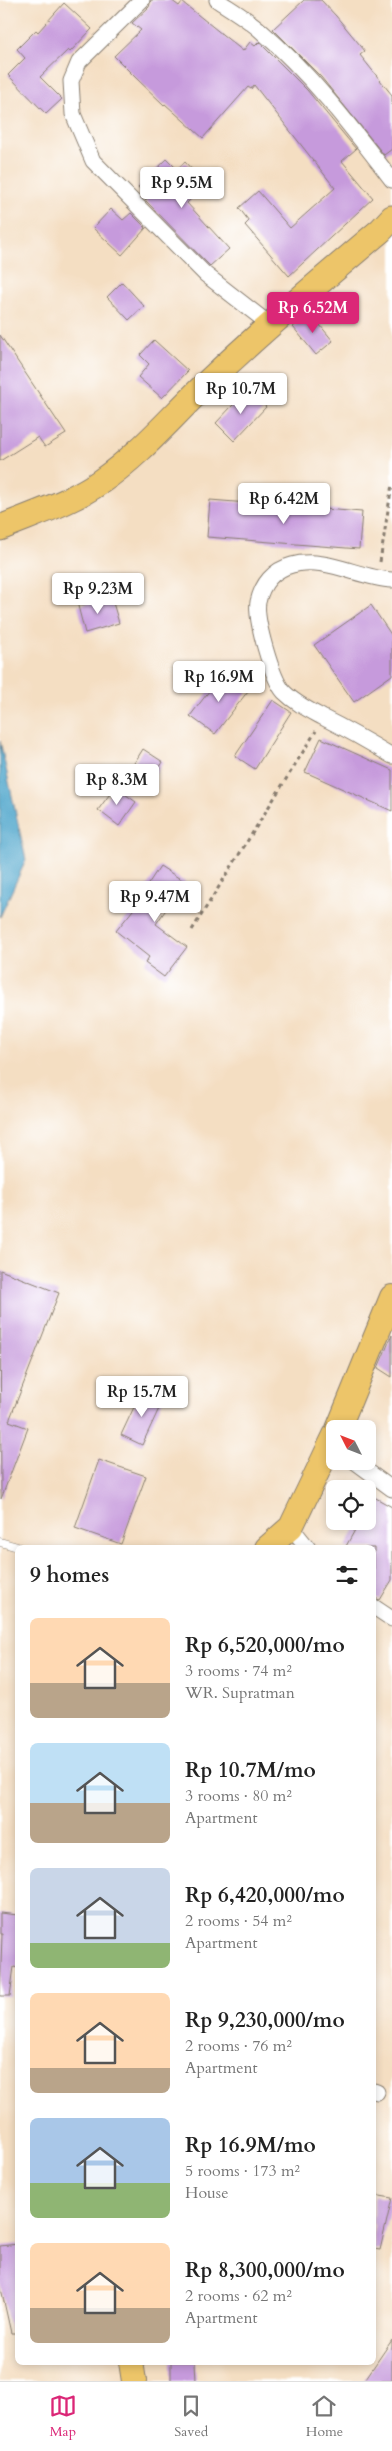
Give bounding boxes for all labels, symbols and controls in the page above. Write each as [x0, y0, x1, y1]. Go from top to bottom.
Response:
pin: Rp 9.5M [136, 166, 228, 209]
text: Rp 9.5M [151, 172, 213, 194]
pin: Rp 6.52M [261, 292, 365, 334]
text: Rp 6.52M [278, 297, 348, 319]
pin: Rp 10.7M [189, 372, 293, 415]
text: Rp 10.7M [206, 378, 276, 400]
pin: Rp 6.42M [232, 482, 336, 525]
text: Rp 6.42M [249, 488, 319, 510]
pin: Rp 9.23M [46, 572, 150, 615]
text: Rp 9.23M [63, 578, 133, 600]
pin: Rp 16.9M [167, 660, 271, 703]
text: Rp 16.9M [184, 666, 254, 688]
pin: Rp 8.3M [71, 764, 163, 806]
text: Rp 8.3M [86, 769, 148, 791]
pin: Rp 9.47M [103, 880, 207, 923]
text: Rp 9.47M [120, 886, 190, 908]
pin: Rp 15.7M [90, 1376, 194, 1418]
text: Rp 15.7M [107, 1381, 177, 1403]
north arrow [326, 1420, 376, 1470]
map controls [326, 1420, 376, 1530]
button: locate [326, 1480, 376, 1530]
text: 9 homes [30, 1561, 109, 1590]
icon: filters [333, 1561, 361, 1589]
text: Rp 6,520,000/mo [185, 1631, 345, 1660]
icon: home [70, 1638, 130, 1698]
text: 3 rooms · 74 m² [185, 1660, 292, 1682]
text: WR. Supratman [185, 1682, 295, 1704]
text: Rp 10.7M/mo [185, 1756, 316, 1785]
icon: home [70, 1763, 130, 1823]
text: 3 rooms · 80 m² [185, 1785, 292, 1807]
text: Apartment [185, 1807, 258, 1829]
text: Rp 6,420,000/mo [185, 1881, 345, 1910]
icon: home [70, 1888, 130, 1948]
text: 2 rooms · 54 m² [185, 1910, 292, 1932]
text: Apartment [185, 1932, 258, 1954]
text: Rp 9,230,000/mo [185, 2006, 345, 2035]
icon: home [70, 2013, 130, 2073]
text: 2 rooms · 76 m² [185, 2035, 292, 2057]
text: Apartment [185, 2057, 258, 2079]
text: Rp 16.9M/mo [185, 2131, 316, 2160]
icon: home [70, 2138, 130, 2198]
text: 5 rooms · 173 m² [185, 2160, 300, 2182]
text: House [185, 2182, 228, 2204]
text: Rp 8,300,000/mo [185, 2256, 345, 2285]
icon: home [70, 2263, 130, 2323]
text: 2 rooms · 62 m² [185, 2285, 292, 2307]
text: Apartment [185, 2307, 258, 2329]
tab: Map [49, 2392, 77, 2441]
tab: Saved [174, 2392, 208, 2441]
tab: Home [306, 2392, 343, 2441]

